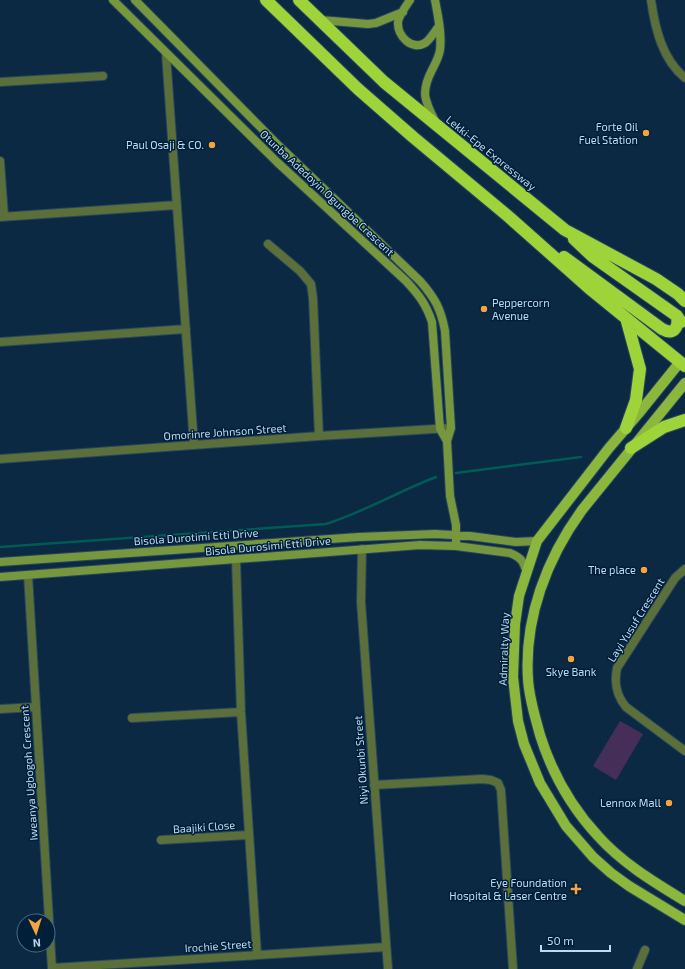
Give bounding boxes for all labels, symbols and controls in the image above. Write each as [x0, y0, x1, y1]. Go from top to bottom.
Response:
street label: Lekki-Epe Expressway [444, 112, 539, 193]
place label: Forte Oil Fuel Station [579, 120, 639, 146]
street label: Otunba Adedoyin Ogungbe Crescent [258, 127, 397, 258]
marker: Forte Oil Fuel Station [641, 128, 651, 138]
place label: Paul Osaji & CO. [126, 138, 204, 152]
marker: Paul Osaji & CO. [207, 140, 217, 150]
place label: Peppercorn Avenue [492, 296, 550, 322]
marker: Peppercorn Avenue [479, 304, 489, 314]
street label: Omorinre Johnson Street [163, 421, 287, 442]
street label: Bisola Durotimi Etti Drive [133, 526, 259, 547]
street label: Bisola Durosimi Etti Drive [205, 534, 331, 557]
place label: The place [588, 563, 636, 576]
marker: The place [639, 565, 649, 575]
street label: Layi Yusuf Crescent [605, 575, 667, 664]
street label: Admiralty Way [496, 612, 511, 686]
marker: Skye Bank [566, 654, 576, 664]
place label: Skye Bank [546, 665, 597, 678]
street label: Iweanya Ugbogoh Crescent [17, 705, 40, 841]
street label: Niyi Okunbi Street [351, 715, 370, 805]
place label: Lennox Mall [600, 796, 662, 809]
marker: Lennox Mall [664, 798, 674, 808]
street label: Baajiki Close [172, 818, 236, 836]
place label: Eye Foundation Hospital & Laser Centre [449, 876, 567, 902]
marker: Eye Foundation Hospital & Laser Centre [570, 883, 582, 895]
north arrow [16, 913, 56, 953]
scale bar [541, 927, 610, 953]
text: 50 m [547, 933, 574, 947]
text: N [32, 937, 41, 950]
street label: Irochie Street [184, 937, 252, 954]

